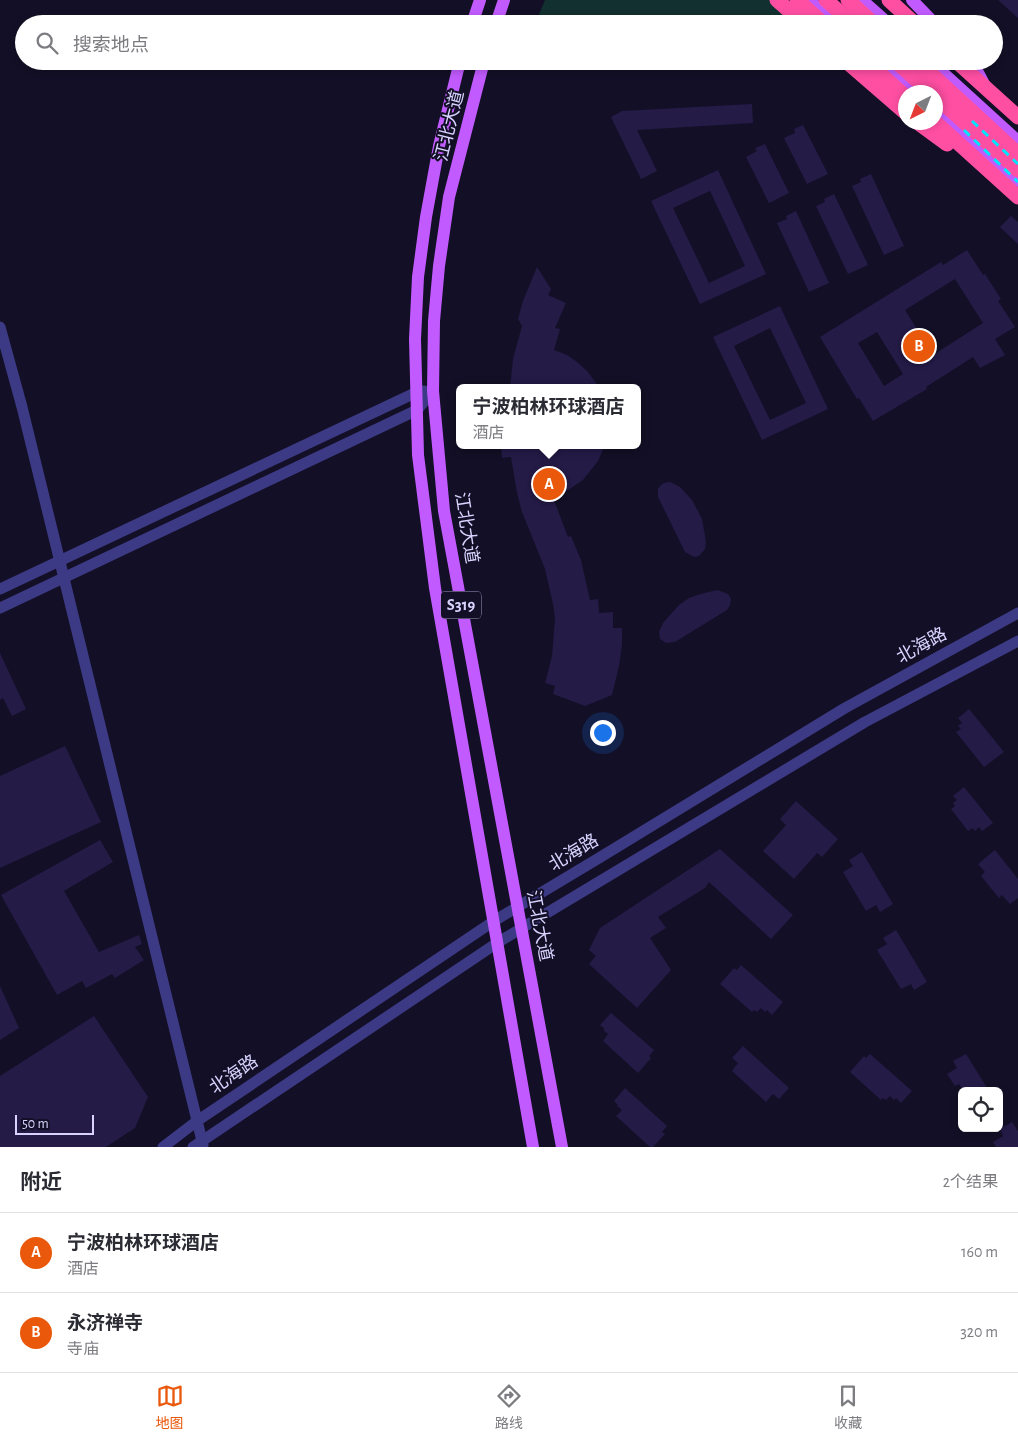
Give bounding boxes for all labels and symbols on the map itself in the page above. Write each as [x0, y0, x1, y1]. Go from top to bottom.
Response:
north arrow [898, 85, 943, 130]
street label: 江北大道 [431, 88, 467, 163]
pin: B [903, 327, 935, 365]
pin: A [533, 465, 565, 503]
street label: 江北大道 [451, 491, 482, 565]
road number: S319 [441, 592, 481, 618]
street label: 北海路 [893, 623, 950, 667]
your location [590, 720, 616, 746]
street label: 北海路 [545, 830, 602, 875]
street label: 江北大道 [523, 889, 557, 963]
street label: 北海路 [205, 1051, 261, 1098]
scale bar [15, 1112, 94, 1135]

